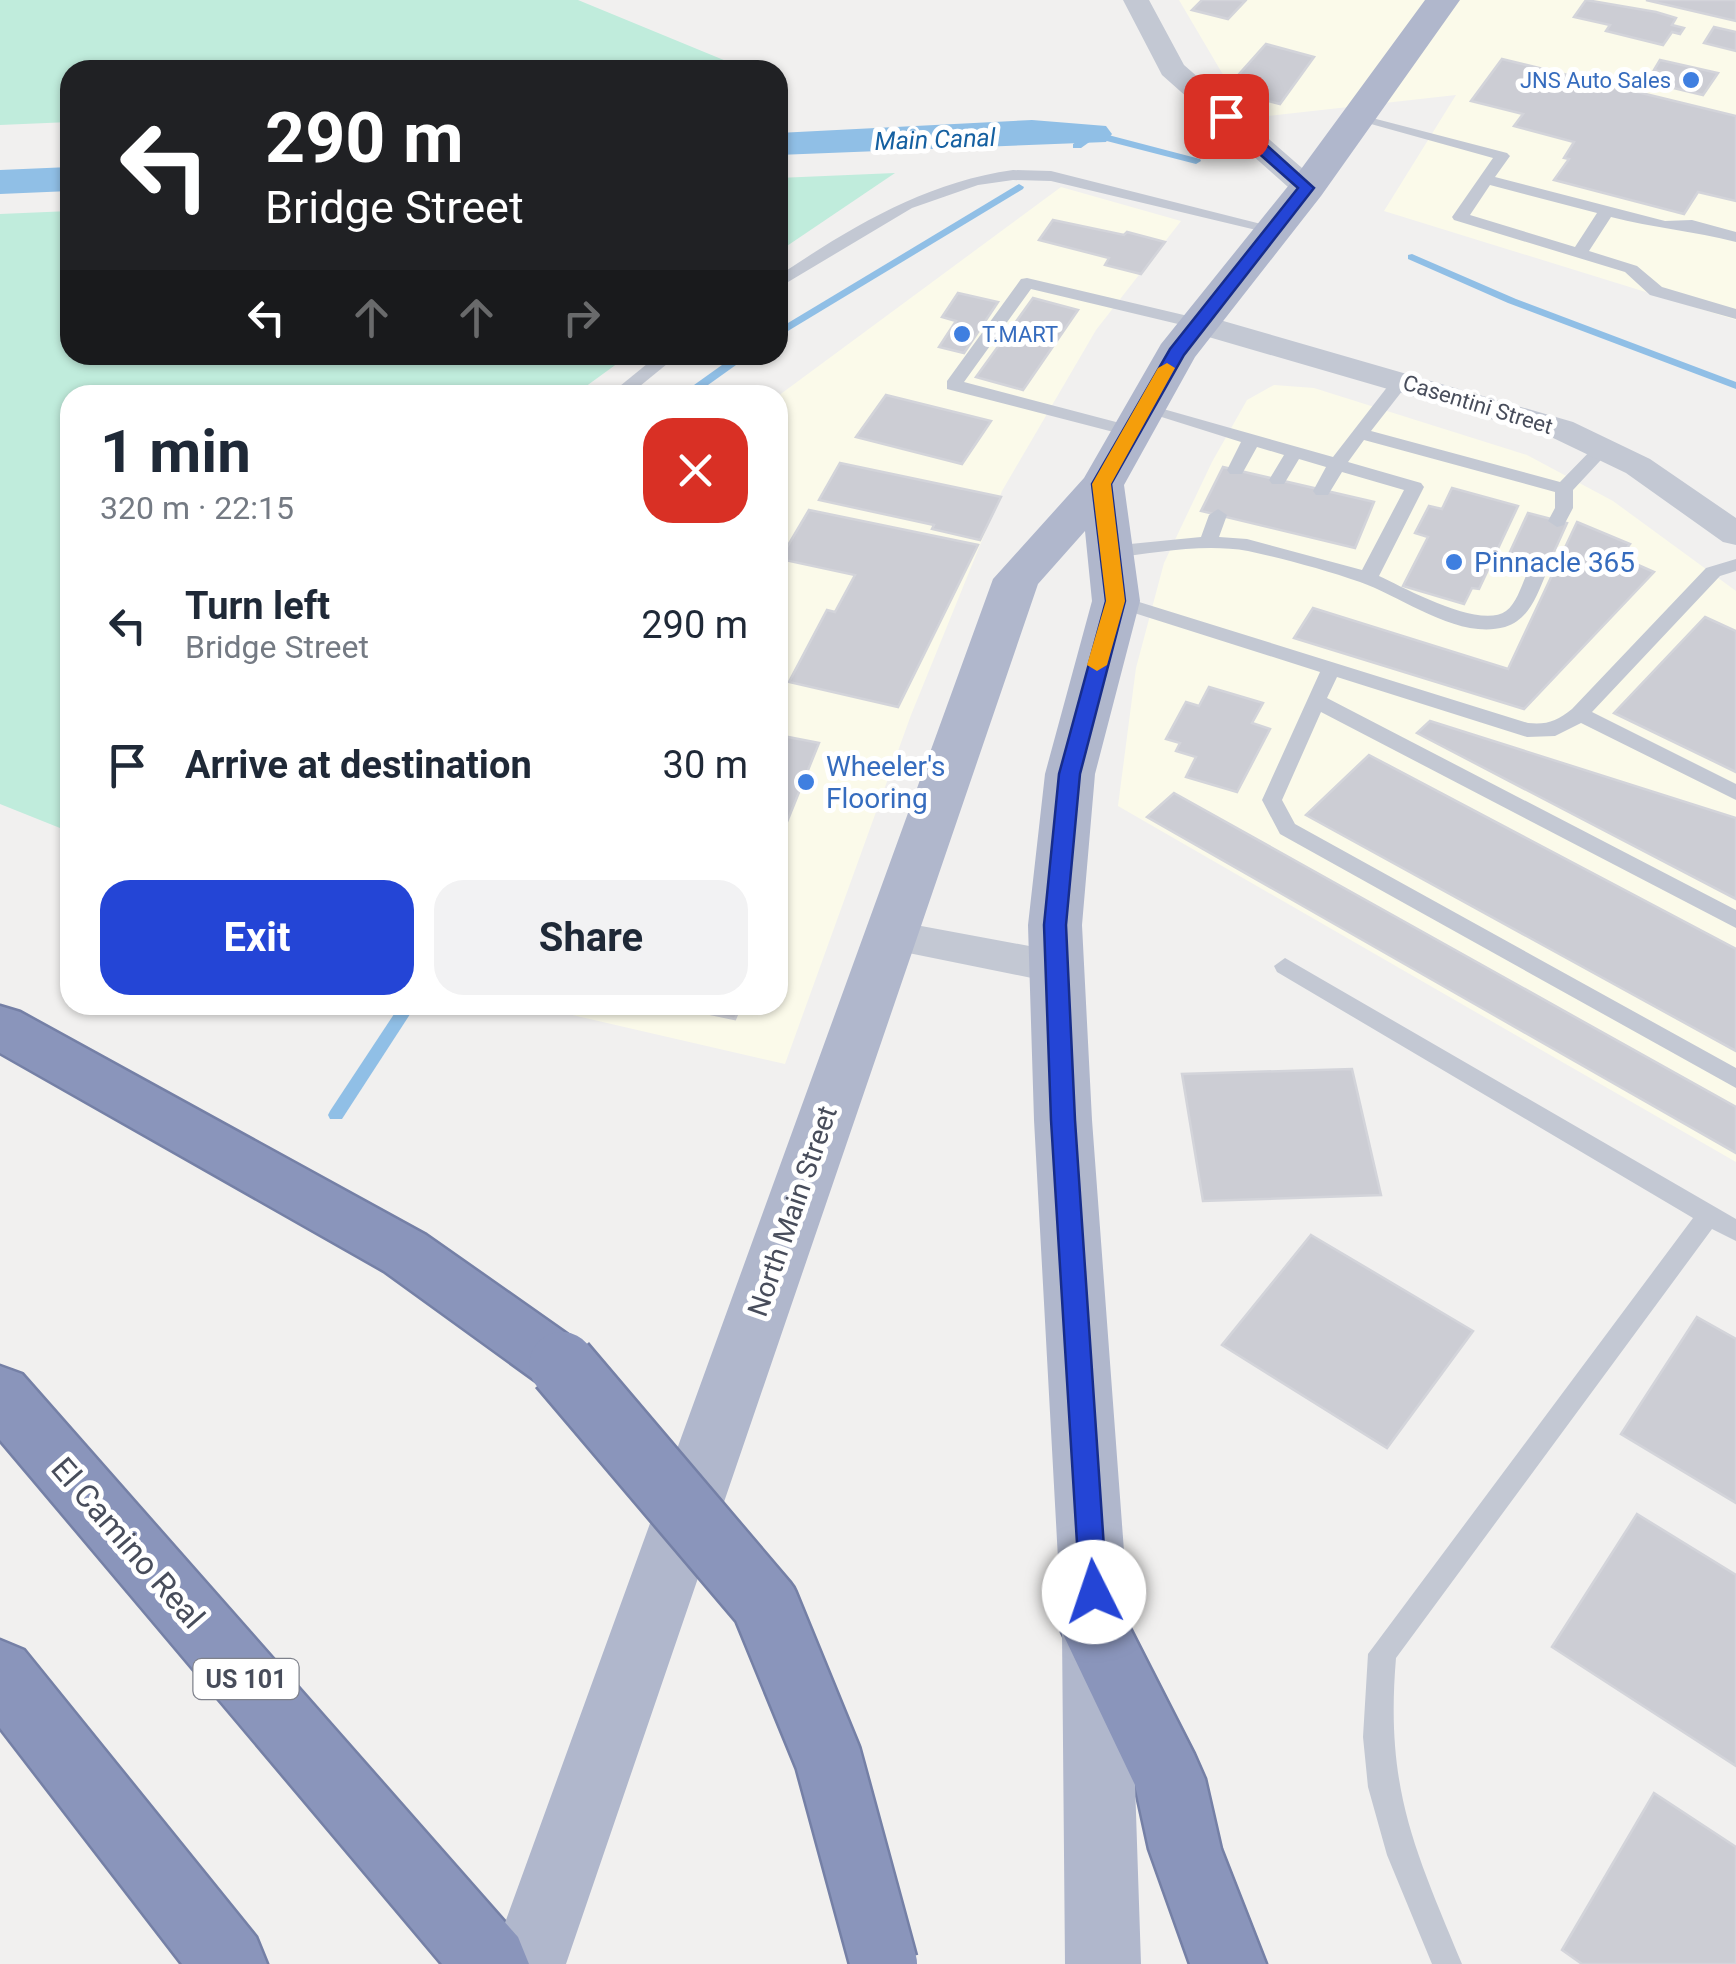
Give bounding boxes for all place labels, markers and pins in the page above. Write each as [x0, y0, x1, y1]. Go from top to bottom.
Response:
place label: JNS Auto Sales [1520, 68, 1671, 93]
marker: JNS Auto Sales [1680, 69, 1702, 91]
pin [1184, 74, 1269, 159]
place label: T.MART [982, 322, 1058, 347]
marker: T.MART [951, 323, 973, 345]
place label: Pinnacle 365 [1474, 546, 1635, 579]
marker: Pinnacle 365 [1443, 551, 1465, 573]
place label: Wheeler's Flooring [826, 750, 946, 815]
marker: Wheeler's Flooring [795, 771, 817, 793]

